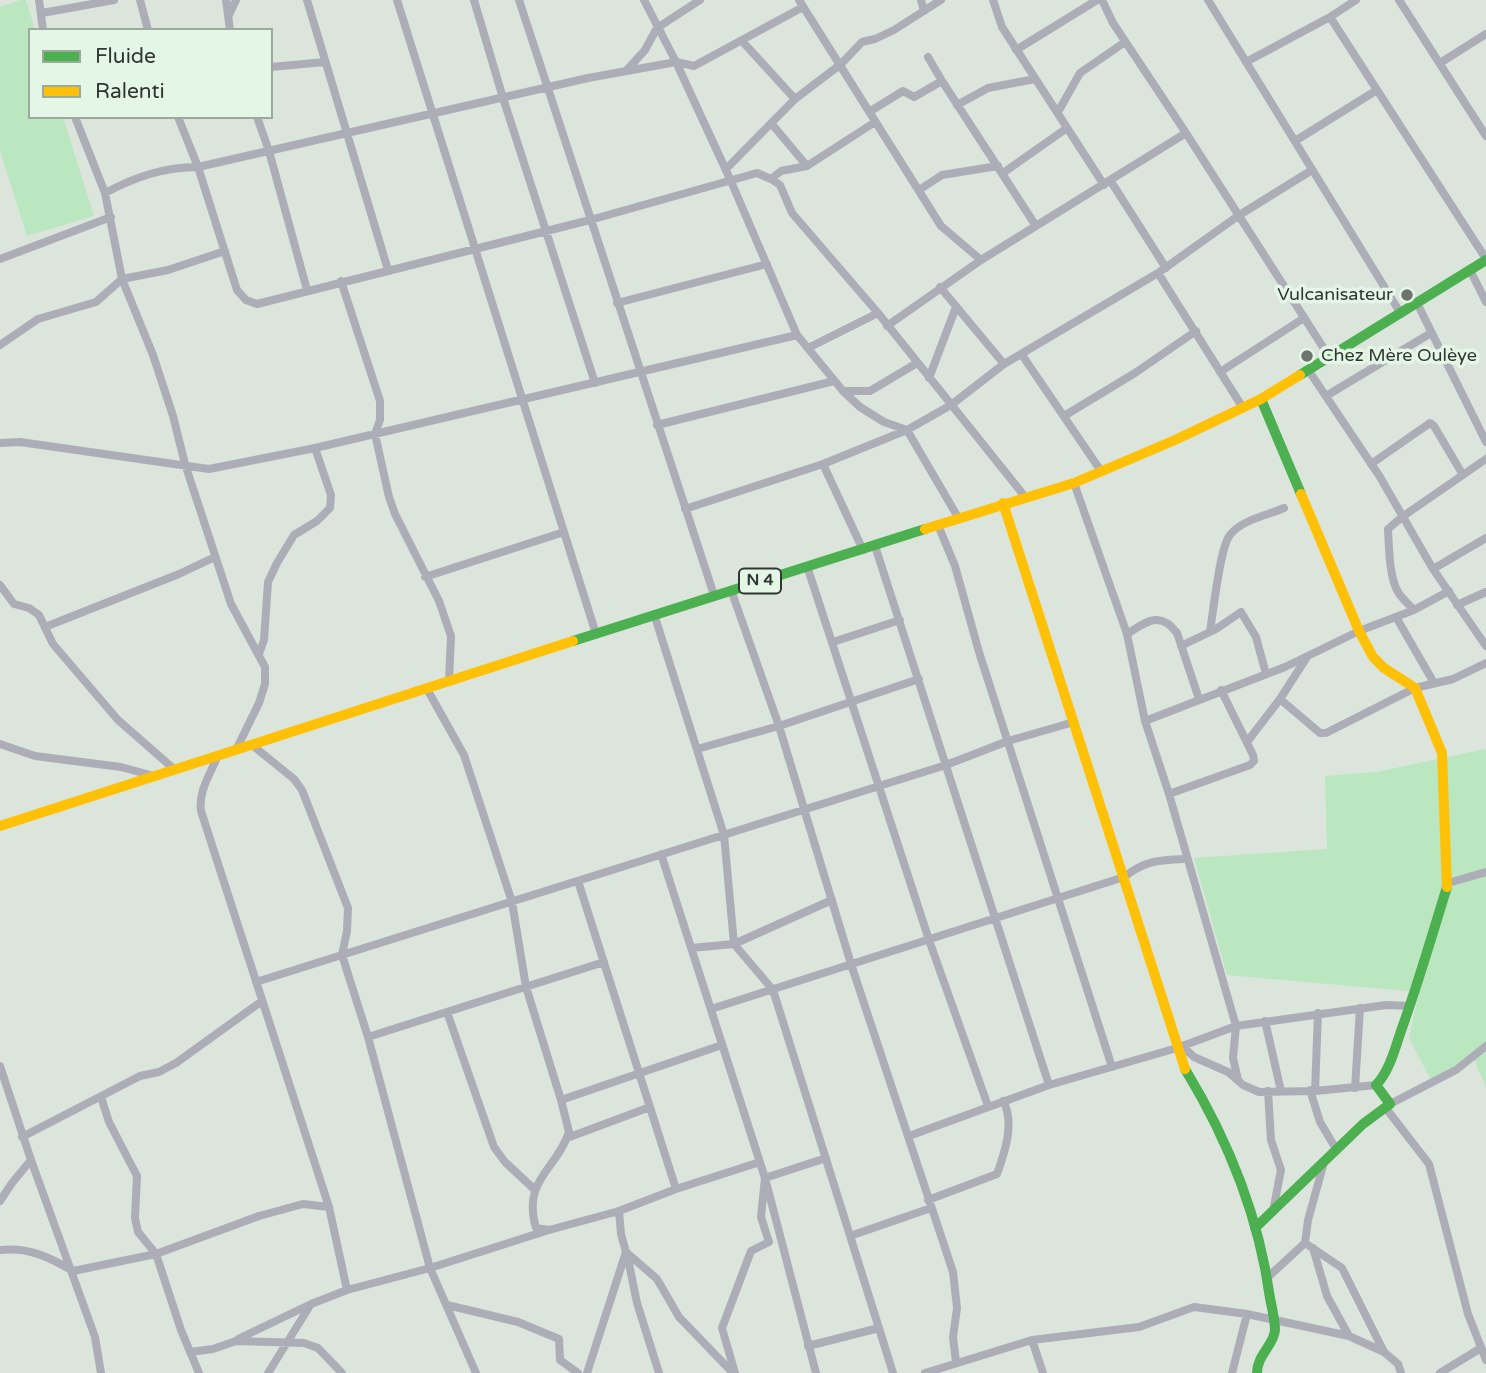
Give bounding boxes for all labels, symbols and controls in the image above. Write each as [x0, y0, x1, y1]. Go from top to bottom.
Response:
legend [28, 28, 273, 119]
text: Fluide [95, 44, 156, 69]
text: Ralenti [95, 79, 165, 104]
place label: Vulcanisateur [1277, 284, 1393, 306]
marker: Vulcanisateur [1399, 287, 1415, 303]
place label: Chez Mère Oulèye [1321, 345, 1477, 367]
marker: Chez Mère Oulèye [1299, 348, 1315, 364]
road number: N 4 [739, 568, 781, 594]

